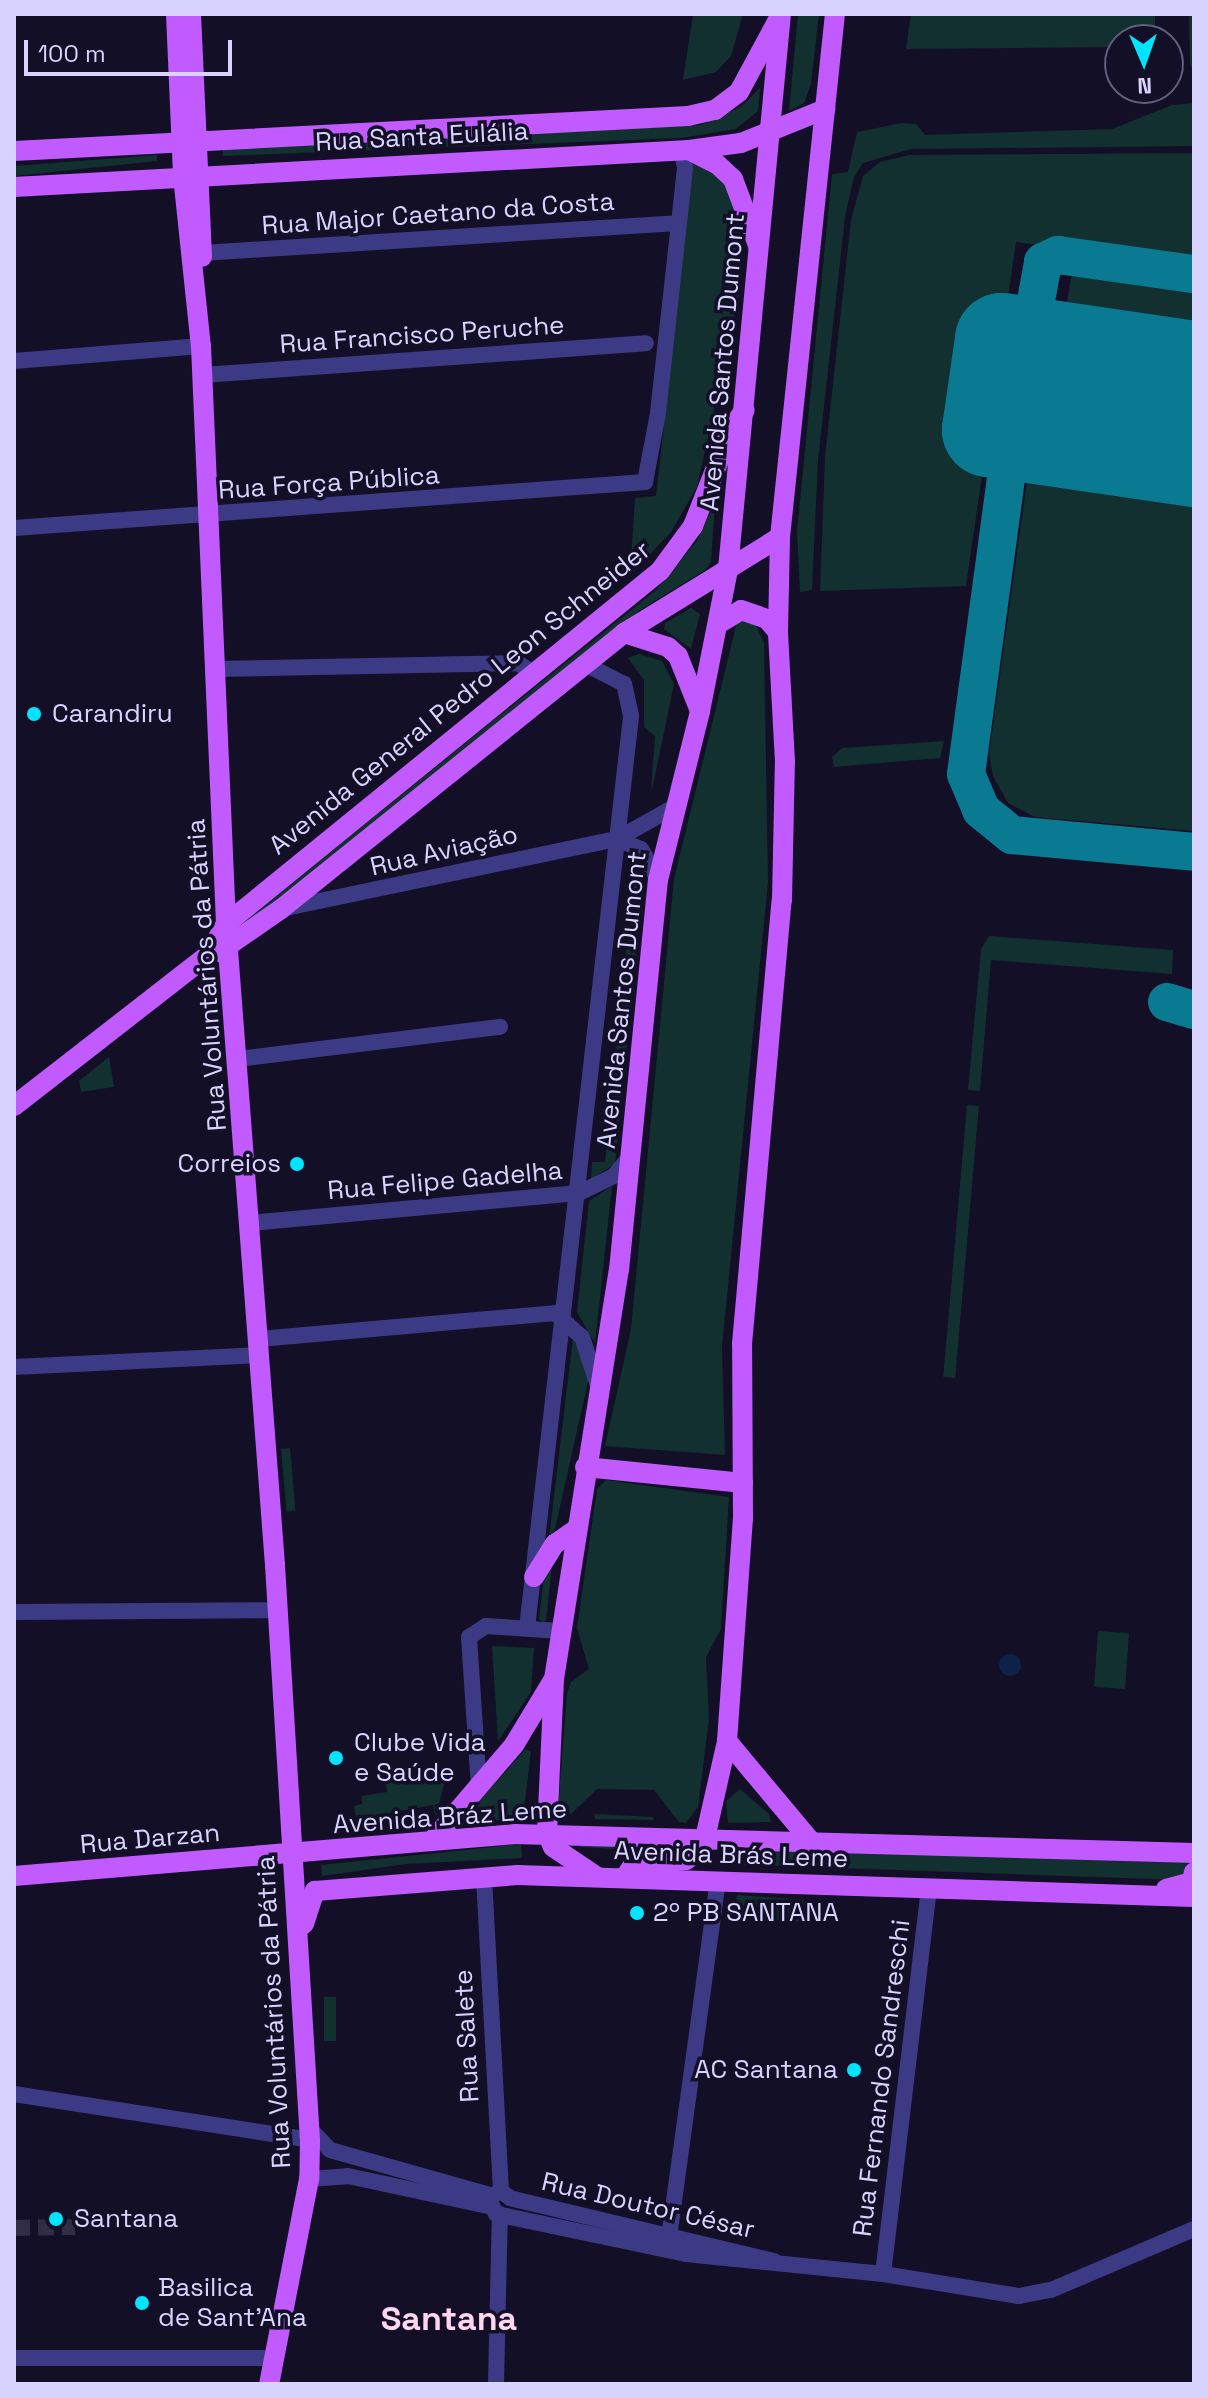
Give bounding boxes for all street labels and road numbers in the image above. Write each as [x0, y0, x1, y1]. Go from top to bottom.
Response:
street label: Rua Santa Eulália [315, 116, 529, 158]
street label: Rua Major Caetano da Costa [261, 186, 615, 242]
street label: Avenida Santos Dumont [694, 212, 752, 512]
street label: Rua Francisco Peruche [279, 309, 565, 361]
street label: Rua Força Pública [217, 460, 441, 506]
street label: Avenida General Pedro Leon Schneider [263, 534, 657, 862]
street label: Rua Voluntários da Pátria [181, 818, 233, 1132]
street label: Rua Aviação [367, 819, 521, 883]
street label: Avenida Santos Dumont [591, 850, 653, 1150]
street label: Rua Felipe Gadelha [326, 1155, 564, 1207]
street label: Avenida Bráz Leme [332, 1793, 568, 1841]
street label: Rua Darzan [79, 1817, 221, 1861]
street label: Avenida Brás Leme [613, 1835, 849, 1875]
street label: Rua Voluntários da Pátria [250, 1855, 298, 2169]
street label: Rua Fernando Sandreschi [847, 1918, 917, 2238]
street label: Rua Salete [448, 1969, 486, 2103]
street label: Rua Doutor César [538, 2166, 758, 2246]

